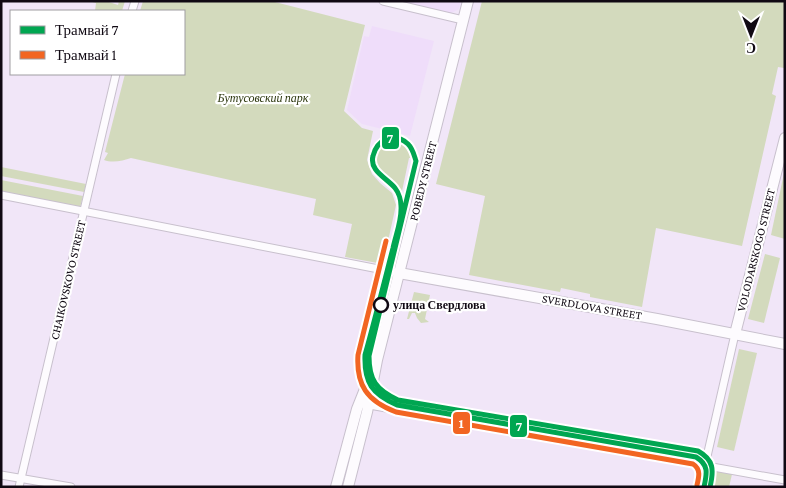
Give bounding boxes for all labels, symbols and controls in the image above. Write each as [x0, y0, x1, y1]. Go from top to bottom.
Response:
legend [10, 10, 185, 75]
north arrow [726, 10, 776, 60]
text: Трамвай 7 [55, 22, 119, 38]
text: С [746, 40, 756, 56]
text: Трамвай 1 [55, 47, 117, 63]
park label: Бутусовский парк [217, 91, 309, 105]
line badge: 7 [381, 126, 400, 150]
text: 7 [387, 130, 394, 146]
street label: POBEDY STREET [406, 139, 440, 222]
street label: VOLODARSKOGO STREET [734, 186, 778, 313]
street label: CHAIKOVSKOVO STREET [47, 218, 89, 341]
street label: SVERDLOVA STREET [541, 291, 643, 323]
marker: улица Свердлова [373, 297, 389, 313]
place label: улица Свердлова [393, 298, 486, 312]
line badge: 1 [452, 411, 471, 435]
line badge: 7 [509, 414, 528, 438]
text: 1 [458, 415, 464, 431]
text: 7 [516, 418, 523, 434]

